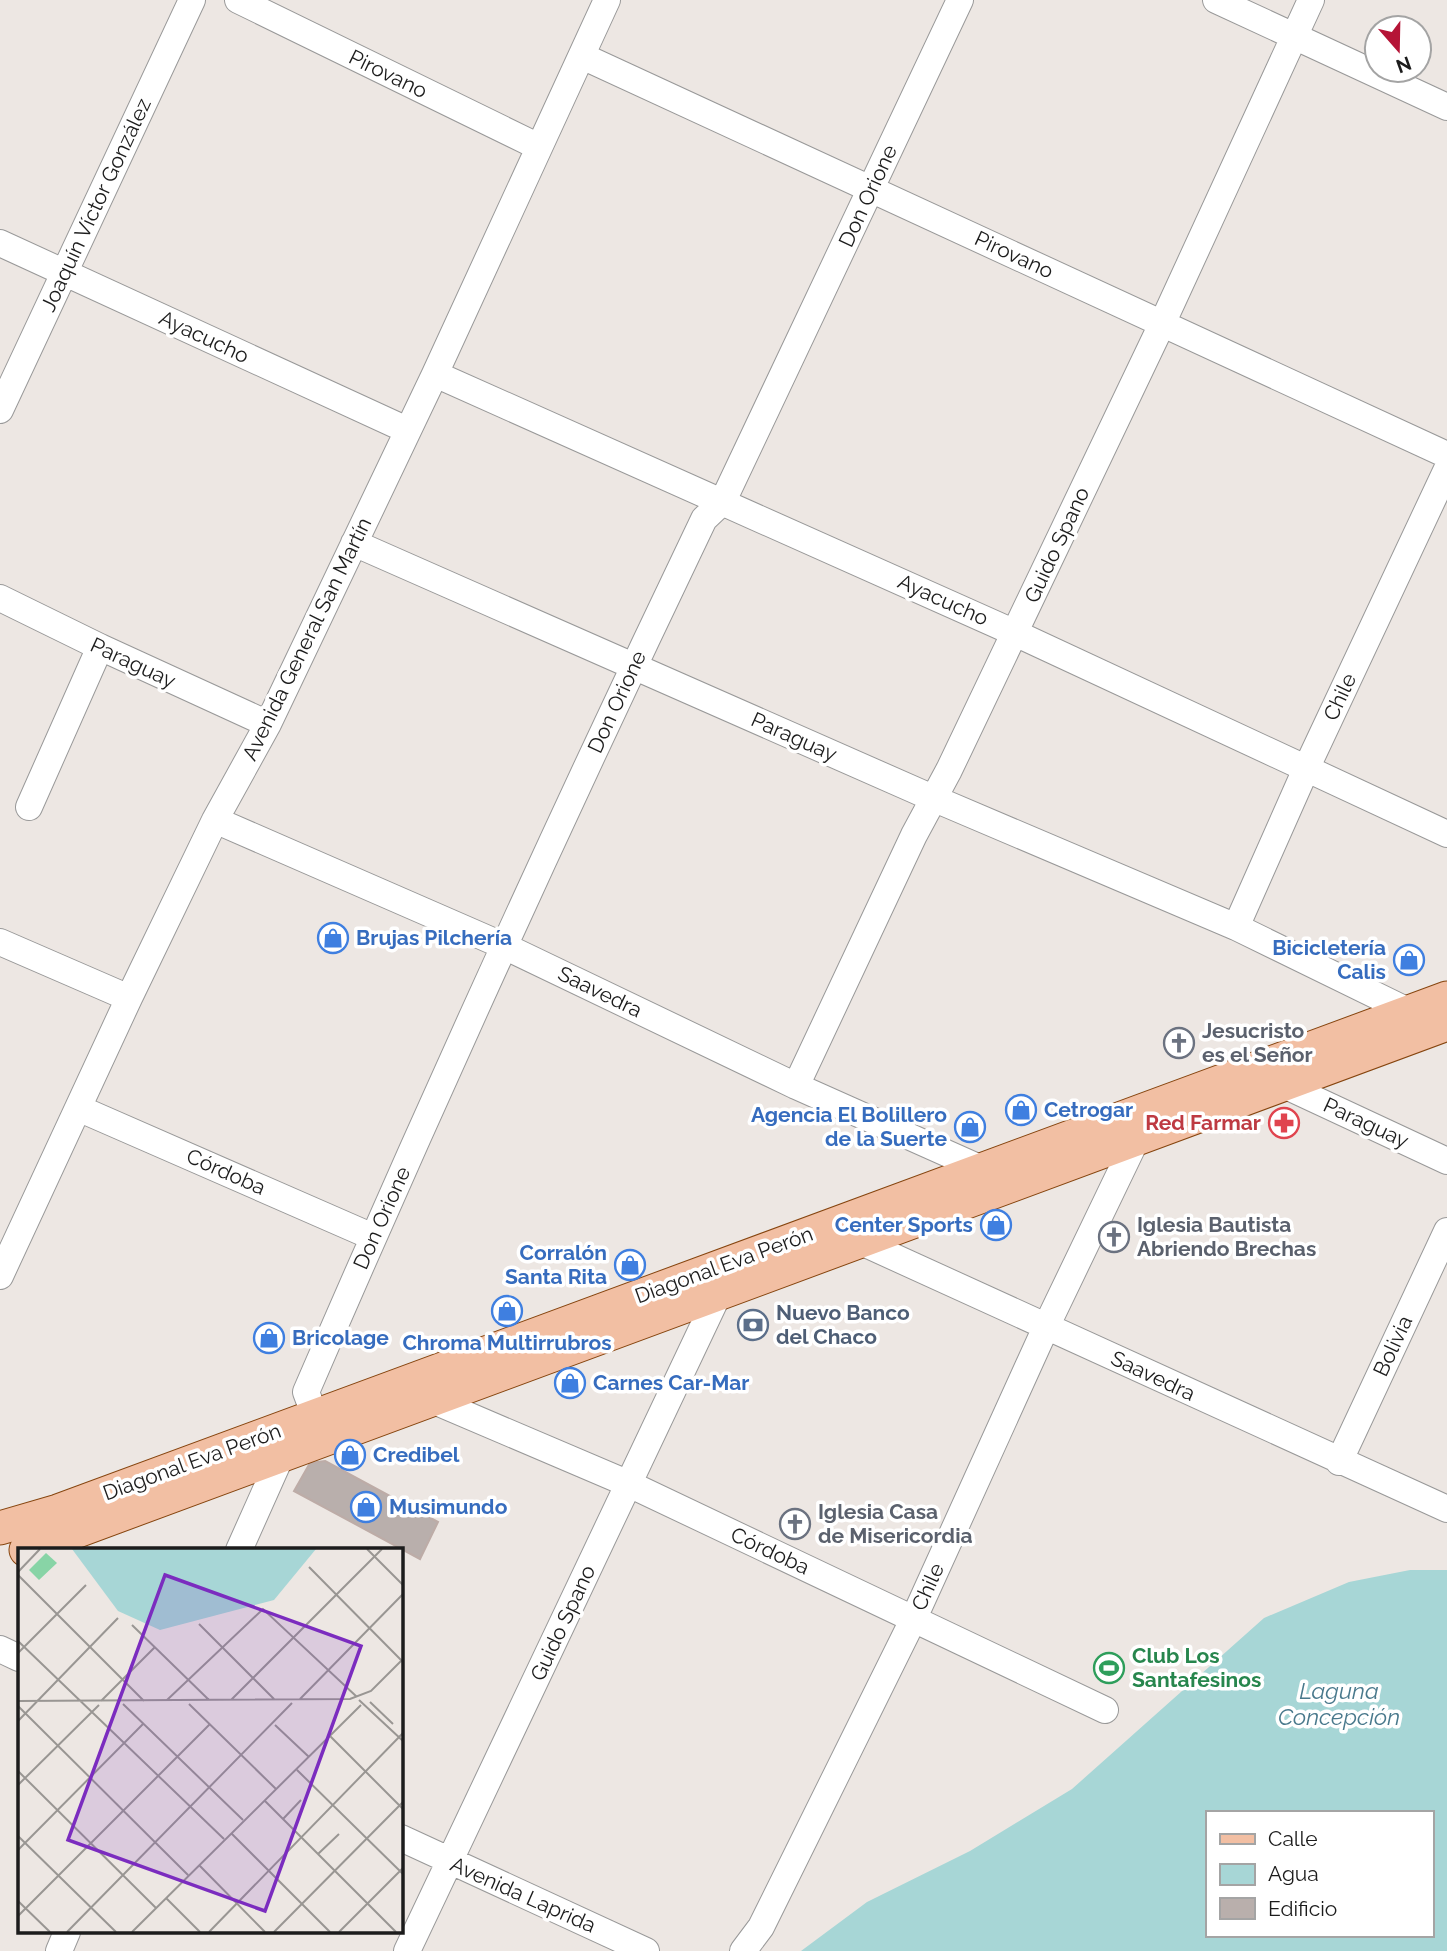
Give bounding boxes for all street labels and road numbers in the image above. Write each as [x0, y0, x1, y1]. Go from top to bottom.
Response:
street label: Pirovano [345, 44, 431, 103]
street label: Joaquín Víctor González [35, 94, 156, 315]
street label: Don Orione [833, 141, 902, 251]
street label: Pirovano [971, 225, 1058, 284]
street label: Ayacucho [155, 305, 253, 368]
street label: Guido Spano [1019, 483, 1094, 607]
street label: Avenida General San Martín [237, 513, 376, 764]
street label: Ayacucho [894, 569, 992, 631]
street label: Paraguay [87, 632, 180, 693]
street label: Don Orione [582, 647, 651, 757]
street label: Chile [1318, 669, 1361, 724]
street label: Paraguay [748, 707, 841, 766]
street label: Saavedra [554, 961, 646, 1023]
street label: Paraguay [1320, 1092, 1413, 1153]
street label: Córdoba [183, 1143, 270, 1200]
street label: Don Orione [348, 1163, 415, 1273]
street label: Diagonal Eva Perón [631, 1221, 816, 1308]
street label: Bolivia [1368, 1312, 1417, 1380]
street label: Saavedra [1107, 1345, 1199, 1406]
street label: Diagonal Eva Perón [99, 1418, 284, 1505]
street label: Córdoba [727, 1521, 814, 1580]
street label: Chile [906, 1559, 949, 1614]
street label: Guido Spano [525, 1561, 600, 1685]
street label: Avenida Laprida [447, 1851, 600, 1938]

